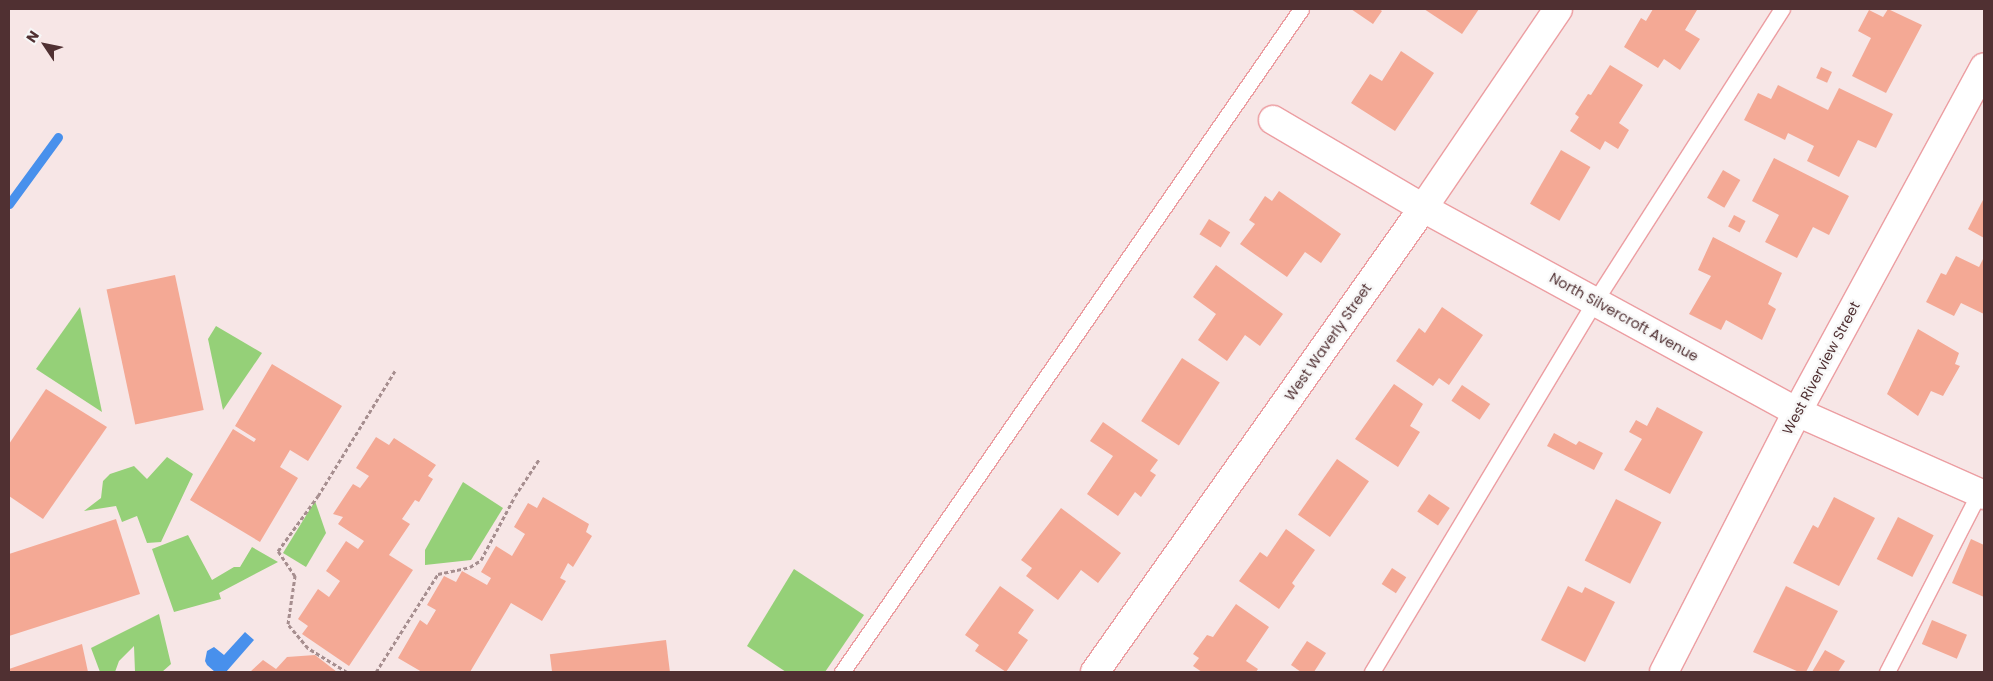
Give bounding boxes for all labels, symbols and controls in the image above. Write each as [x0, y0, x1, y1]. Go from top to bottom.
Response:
north arrow [20, 20, 70, 70]
text: N [21, 27, 44, 47]
street label: North Silvercroft Avenue [1547, 269, 1701, 365]
street label: West Waverly Street [1281, 280, 1375, 404]
street label: West Riverview Street [1779, 299, 1863, 437]

